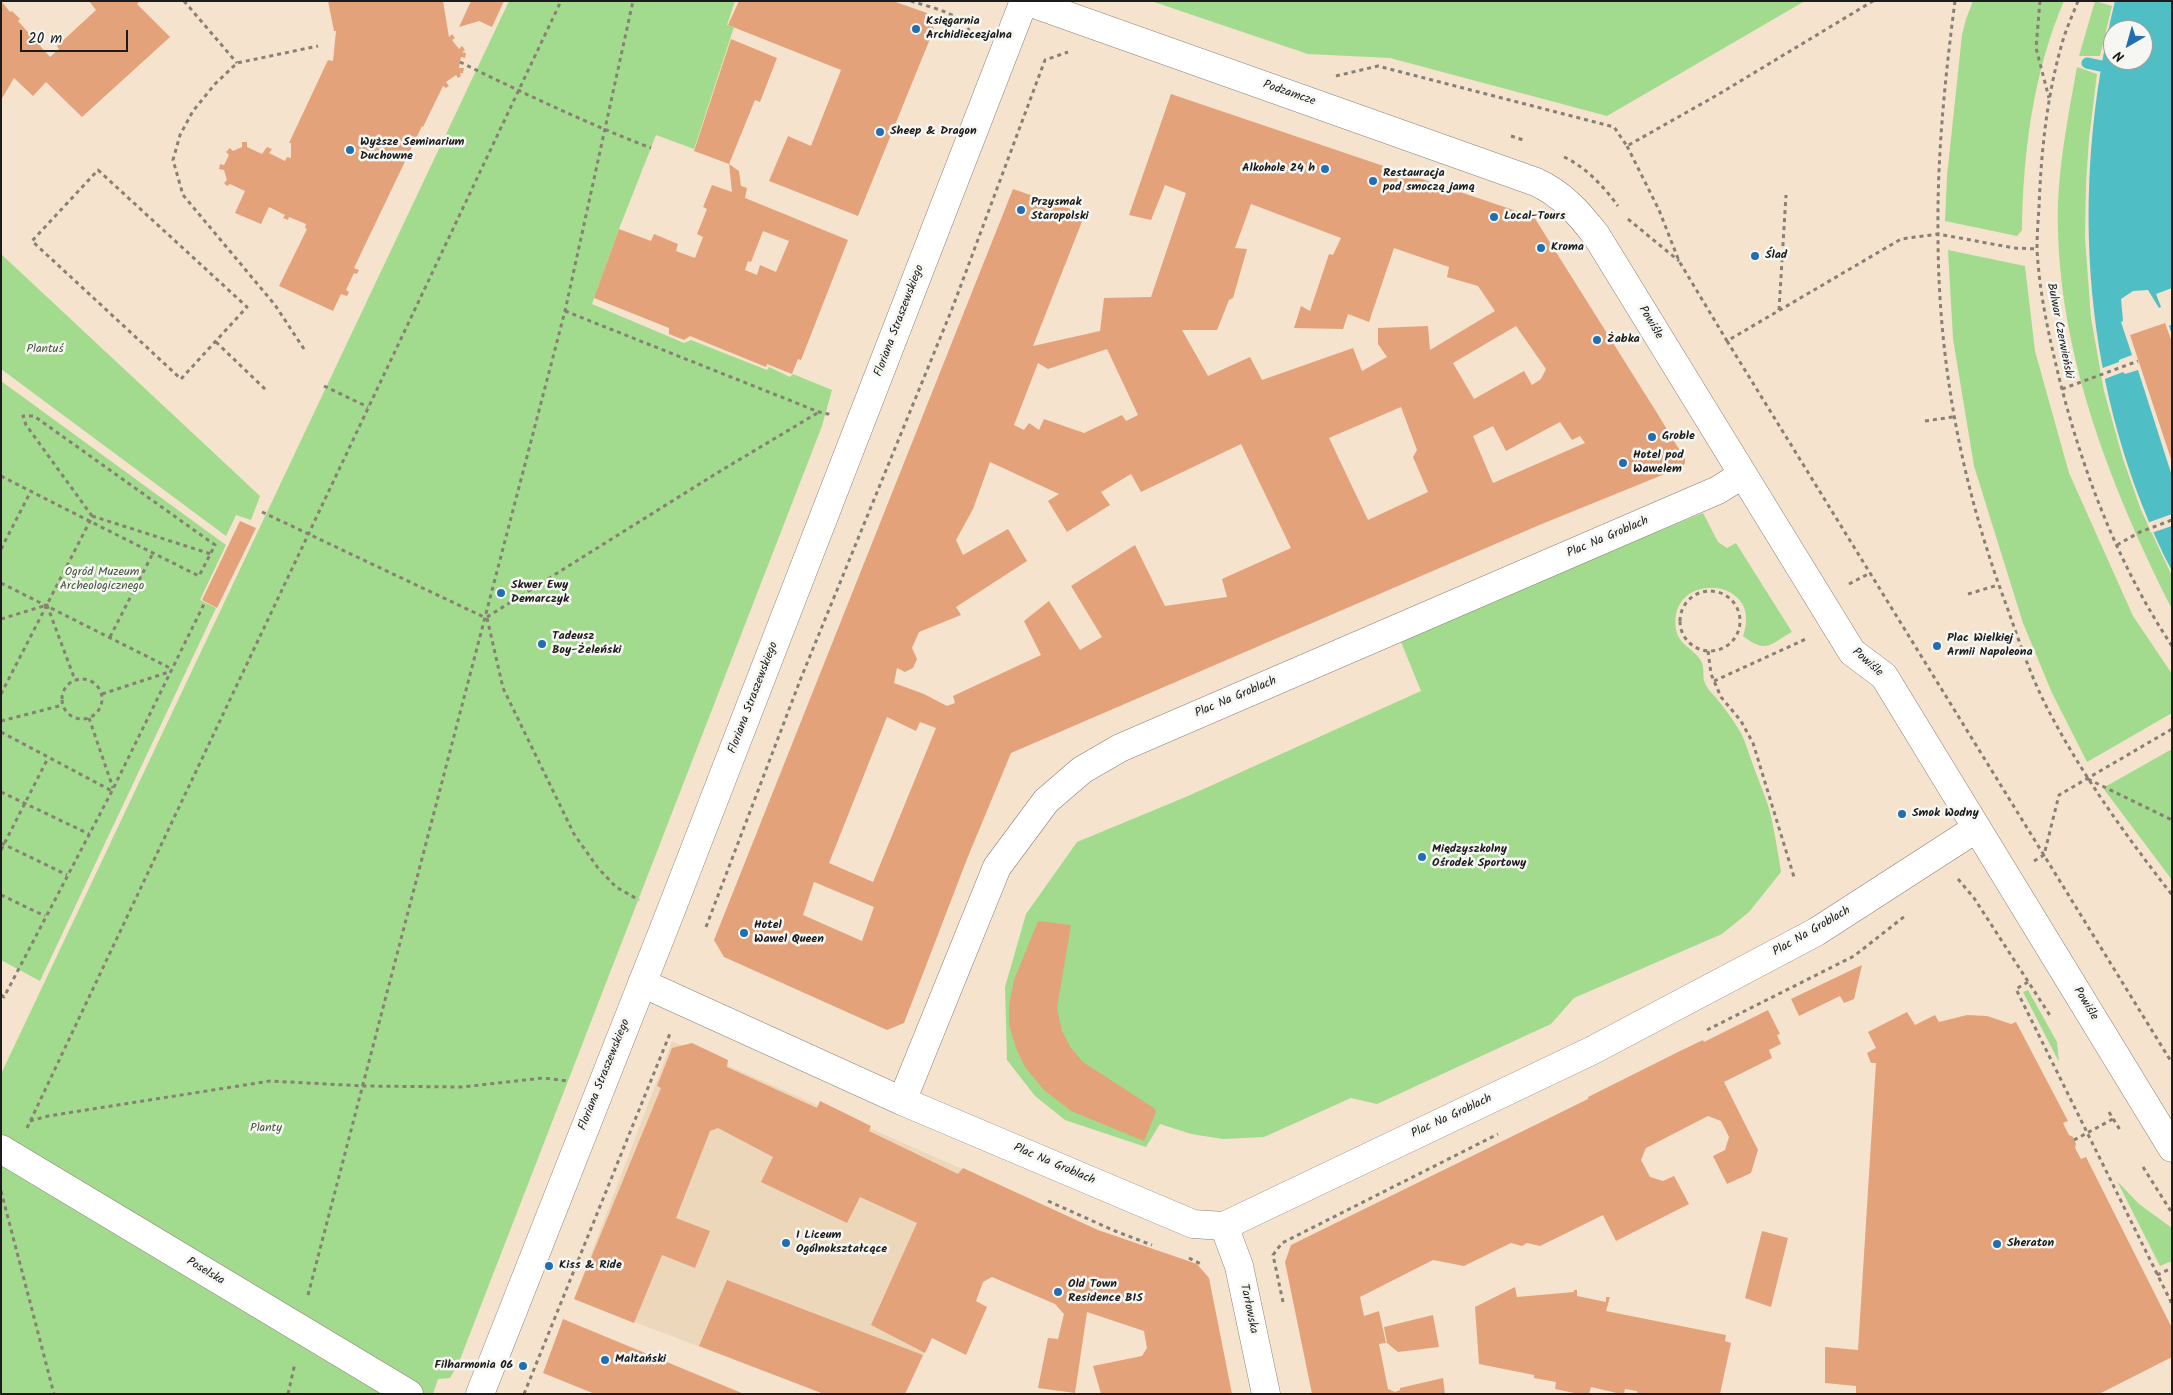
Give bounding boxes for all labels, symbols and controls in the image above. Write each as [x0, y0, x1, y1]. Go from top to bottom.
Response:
place label: Księgarnia Archidiecezjalna [926, 15, 1012, 43]
scale bar [22, 20, 130, 52]
north arrow [2103, 20, 2153, 70]
marker: Księgarnia Archidiecezjalna [910, 23, 922, 35]
text: 20 m [28, 27, 62, 51]
text: N [2109, 45, 2130, 67]
street label: Podzamcze [1261, 78, 1317, 110]
place label: Sheep & Dragon [890, 125, 977, 139]
marker: Sheep & Dragon [874, 126, 886, 138]
place label: Wyższe Seminarium Duchowne [360, 136, 464, 164]
marker: Wyższe Seminarium Duchowne [344, 144, 356, 156]
place label: Alkohole 24 h [1242, 162, 1315, 176]
marker: Alkohole 24 h [1319, 163, 1331, 175]
place label: Restauracja pod smoczą jamą [1383, 167, 1475, 195]
marker: Restauracja pod smoczą jamą [1367, 175, 1379, 187]
place label: Przysmak Staropolski [1031, 196, 1089, 224]
marker: Przysmak Staropolski [1015, 204, 1027, 216]
place label: Local-Tours [1504, 210, 1565, 224]
marker: Local-Tours [1488, 211, 1500, 223]
place label: Kroma [1551, 241, 1584, 255]
marker: Kroma [1535, 242, 1547, 254]
place label: Ślad [1765, 249, 1787, 263]
marker: Ślad [1749, 250, 1761, 262]
street label: Floriana Straszewskiego [872, 263, 928, 379]
street label: Bulwar Czerwieński [2043, 282, 2075, 380]
street label: Powiśle [1634, 304, 1666, 342]
place label: Żabka [1607, 333, 1640, 347]
marker: Żabka [1591, 334, 1603, 346]
park label: Plantuś [26, 343, 64, 357]
place label: Groble [1662, 430, 1695, 444]
marker: Groble [1646, 431, 1658, 443]
place label: Hotel pod Wawelem [1633, 449, 1684, 477]
marker: Hotel pod Wawelem [1617, 457, 1629, 469]
street label: Plac Na Groblach [1565, 514, 1651, 562]
park label: Ogród Muzeum Archeologicznego [60, 566, 144, 594]
place label: Skwer Ewy Demarczyk [511, 579, 569, 607]
marker: Skwer Ewy Demarczyk [495, 587, 507, 599]
place label: Tadeusz Boy-Żeleński [552, 630, 621, 658]
place label: Plac Wielkiej Armii Napoleona [1947, 632, 2032, 660]
marker: Tadeusz Boy-Żeleński [536, 638, 548, 650]
street label: Floriana Straszewskiego [726, 640, 782, 756]
marker: Plac Wielkiej Armii Napoleona [1931, 640, 1943, 652]
street label: Powiśle [1849, 646, 1885, 680]
street label: Plac Na Groblach [1193, 674, 1279, 722]
place label: Smok Wodny [1912, 807, 1979, 821]
marker: Smok Wodny [1896, 808, 1908, 820]
place label: Międzyszkolny Ośrodek Sportowy [1432, 843, 1526, 871]
marker: Międzyszkolny Ośrodek Sportowy [1416, 851, 1428, 863]
street label: Plac Na Groblach [1771, 904, 1853, 960]
place label: Hotel Wawel Queen [754, 919, 824, 947]
marker: Hotel Wawel Queen [738, 927, 750, 939]
street label: Powiśle [2069, 985, 2101, 1023]
street label: Floriana Straszewskiego [576, 1017, 634, 1133]
street label: Plac Na Groblach [1409, 1092, 1495, 1142]
park label: Planty [250, 1122, 282, 1136]
street label: Plac Na Groblach [1011, 1141, 1097, 1189]
place label: I Liceum Ogólnokształcące [796, 1229, 887, 1257]
marker: I Liceum Ogólnokształcące [780, 1237, 792, 1249]
place label: Sheraton [2007, 1237, 2054, 1251]
marker: Sheraton [1991, 1238, 2003, 1250]
street label: Poselska [183, 1255, 227, 1289]
place label: Kiss & Ride [559, 1259, 622, 1273]
marker: Kiss & Ride [543, 1260, 555, 1272]
place label: Old Town Residence BIS [1068, 1278, 1143, 1306]
street label: Tarłowska [1236, 1283, 1260, 1335]
marker: Old Town Residence BIS [1052, 1286, 1064, 1298]
place label: Maltański [615, 1353, 666, 1367]
marker: Maltański [599, 1354, 611, 1366]
place label: Filharmonia 06 [434, 1359, 513, 1373]
marker: Filharmonia 06 [517, 1360, 529, 1372]

